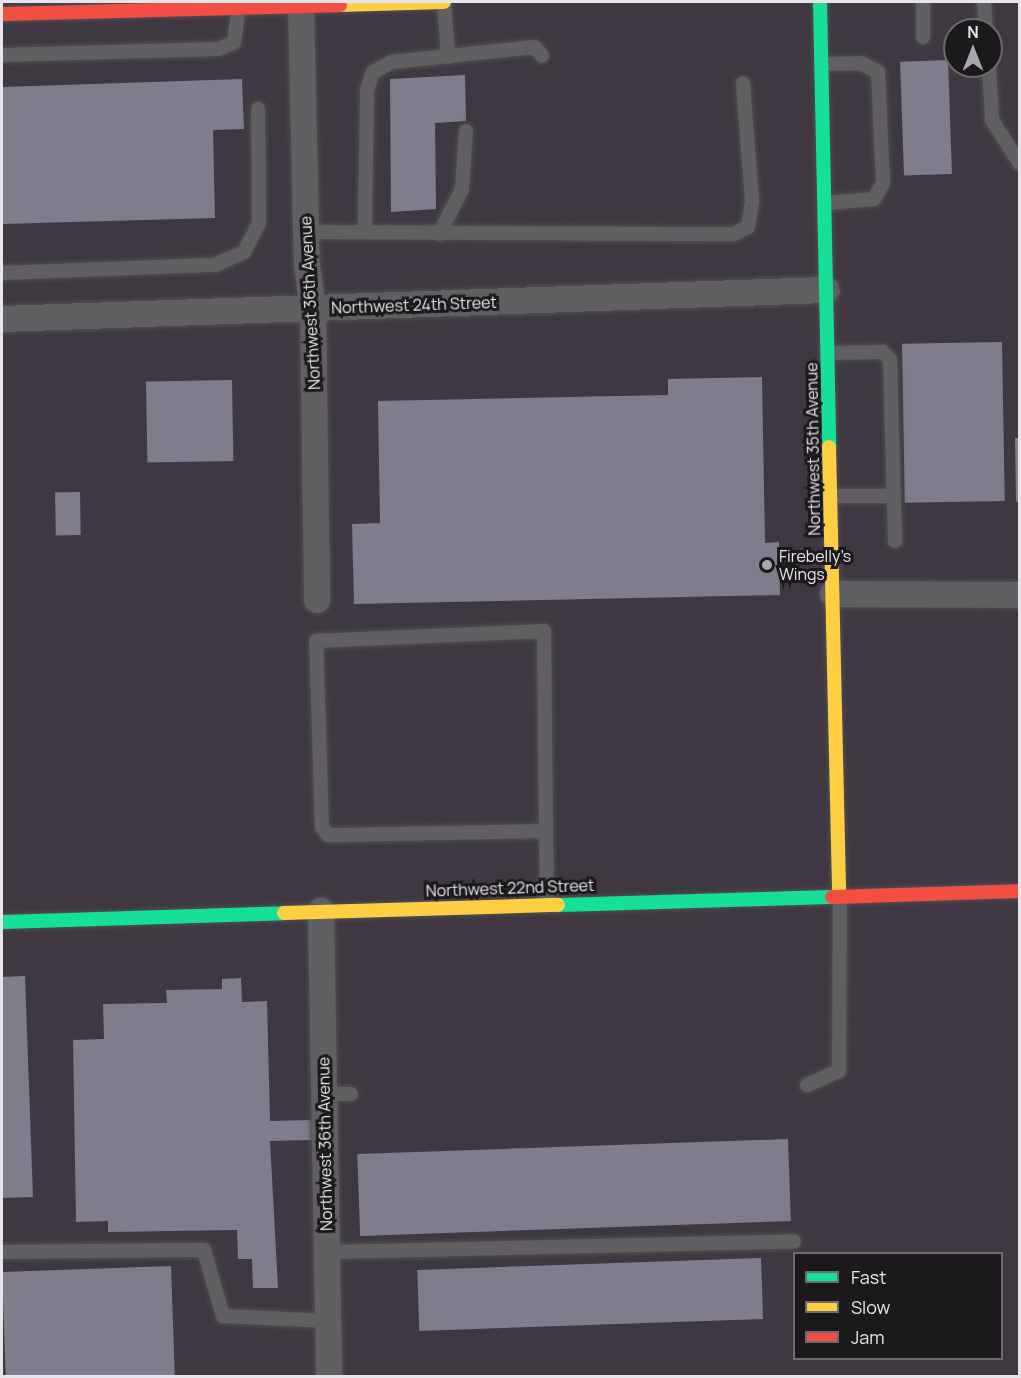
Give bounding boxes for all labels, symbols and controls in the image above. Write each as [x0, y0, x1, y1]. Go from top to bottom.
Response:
north arrow [943, 18, 1003, 78]
text: N [967, 21, 979, 43]
street label: Northwest 36th Avenue [296, 216, 324, 390]
street label: Northwest 24th Street [331, 293, 497, 317]
street label: Northwest 35th Avenue [802, 362, 824, 536]
place label: Firebelly’s Wings [779, 546, 851, 584]
marker: Firebelly’s Wings [760, 558, 774, 572]
street label: Northwest 22nd Street [425, 875, 595, 901]
street label: Northwest 36th Avenue [314, 1057, 336, 1231]
legend [793, 1252, 1003, 1360]
text: Fast [851, 1265, 886, 1289]
text: Slow [851, 1295, 890, 1319]
text: Jam [851, 1325, 885, 1349]

